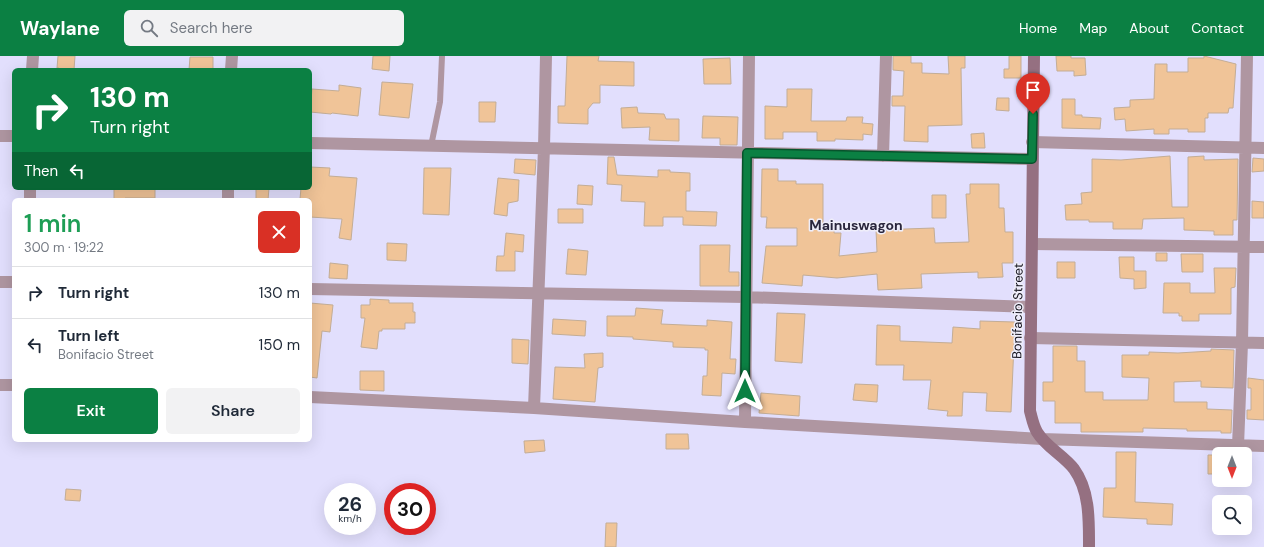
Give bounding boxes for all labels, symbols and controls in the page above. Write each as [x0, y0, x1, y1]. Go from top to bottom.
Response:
search box [124, 10, 404, 46]
text: Waylane [20, 16, 100, 41]
icon: search [138, 17, 160, 39]
text: Search here [170, 18, 253, 38]
text: Home [1019, 19, 1057, 37]
text: Map [1079, 19, 1107, 37]
text: About [1129, 19, 1169, 37]
text: Contact [1191, 19, 1244, 37]
pin [1016, 73, 1050, 114]
text: 130 m [90, 79, 170, 116]
icon: arrive [1022, 79, 1044, 101]
icon: right [24, 84, 76, 136]
text: Turn right [90, 115, 170, 139]
icon: left [66, 160, 88, 182]
text: Then [24, 161, 58, 181]
text: 1 min [24, 208, 81, 239]
button: close [258, 211, 300, 253]
district label: Mainuswagon [809, 216, 903, 234]
text: 300 m · 19:22 [24, 239, 104, 256]
street label: Bonifacio Street [1008, 263, 1027, 359]
icon: right [24, 282, 46, 304]
text: Turn right [58, 283, 129, 303]
text: 130 m [259, 283, 300, 303]
text: Turn left [58, 326, 119, 346]
icon: left [24, 334, 46, 356]
text: 150 m [259, 335, 300, 355]
text: Bonifacio Street [58, 346, 154, 363]
position arrow [724, 370, 766, 412]
button: Exit [24, 388, 158, 434]
button: Share [166, 388, 300, 434]
north arrow [1212, 447, 1252, 487]
map controls [1212, 447, 1252, 535]
speed limit sign: 30 [384, 483, 436, 535]
text: 26 [338, 491, 362, 517]
button: search [1212, 495, 1252, 535]
text: km/h [338, 512, 362, 525]

